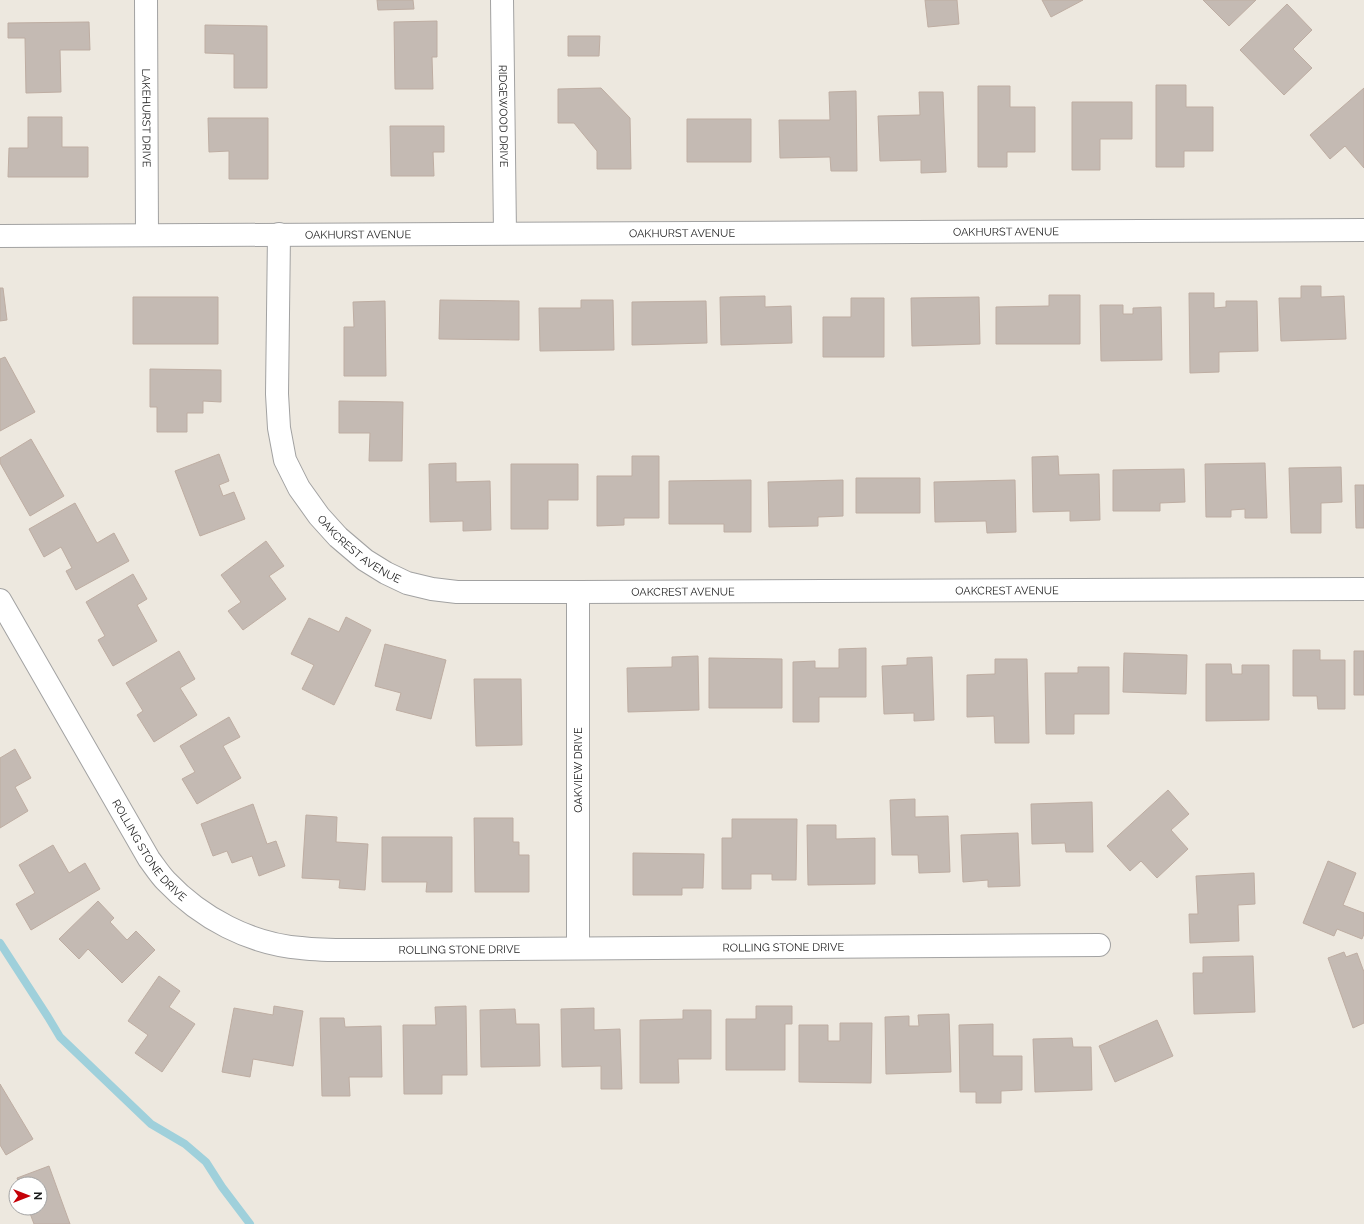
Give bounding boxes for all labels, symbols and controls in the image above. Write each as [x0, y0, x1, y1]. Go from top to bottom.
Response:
street label: RIDGEWOOD DRIVE [496, 64, 511, 168]
street label: LAKEHURST DRIVE [140, 68, 153, 168]
street label: OAKHURST AVENUE [953, 225, 1059, 238]
street label: OAKHURST AVENUE [629, 226, 735, 240]
street label: OAKHURST AVENUE [305, 228, 411, 241]
street label: OAKCREST AVENUE [315, 512, 403, 586]
street label: OAKCREST AVENUE [955, 584, 1059, 597]
street label: OAKCREST AVENUE [631, 585, 735, 598]
street label: OAKVIEW DRIVE [572, 727, 585, 813]
street label: ROLLING STONE DRIVE [110, 797, 190, 904]
street label: ROLLING STONE DRIVE [722, 940, 844, 954]
street label: ROLLING STONE DRIVE [398, 942, 520, 956]
north arrow [8, 1176, 48, 1216]
text: N [31, 1192, 44, 1200]

